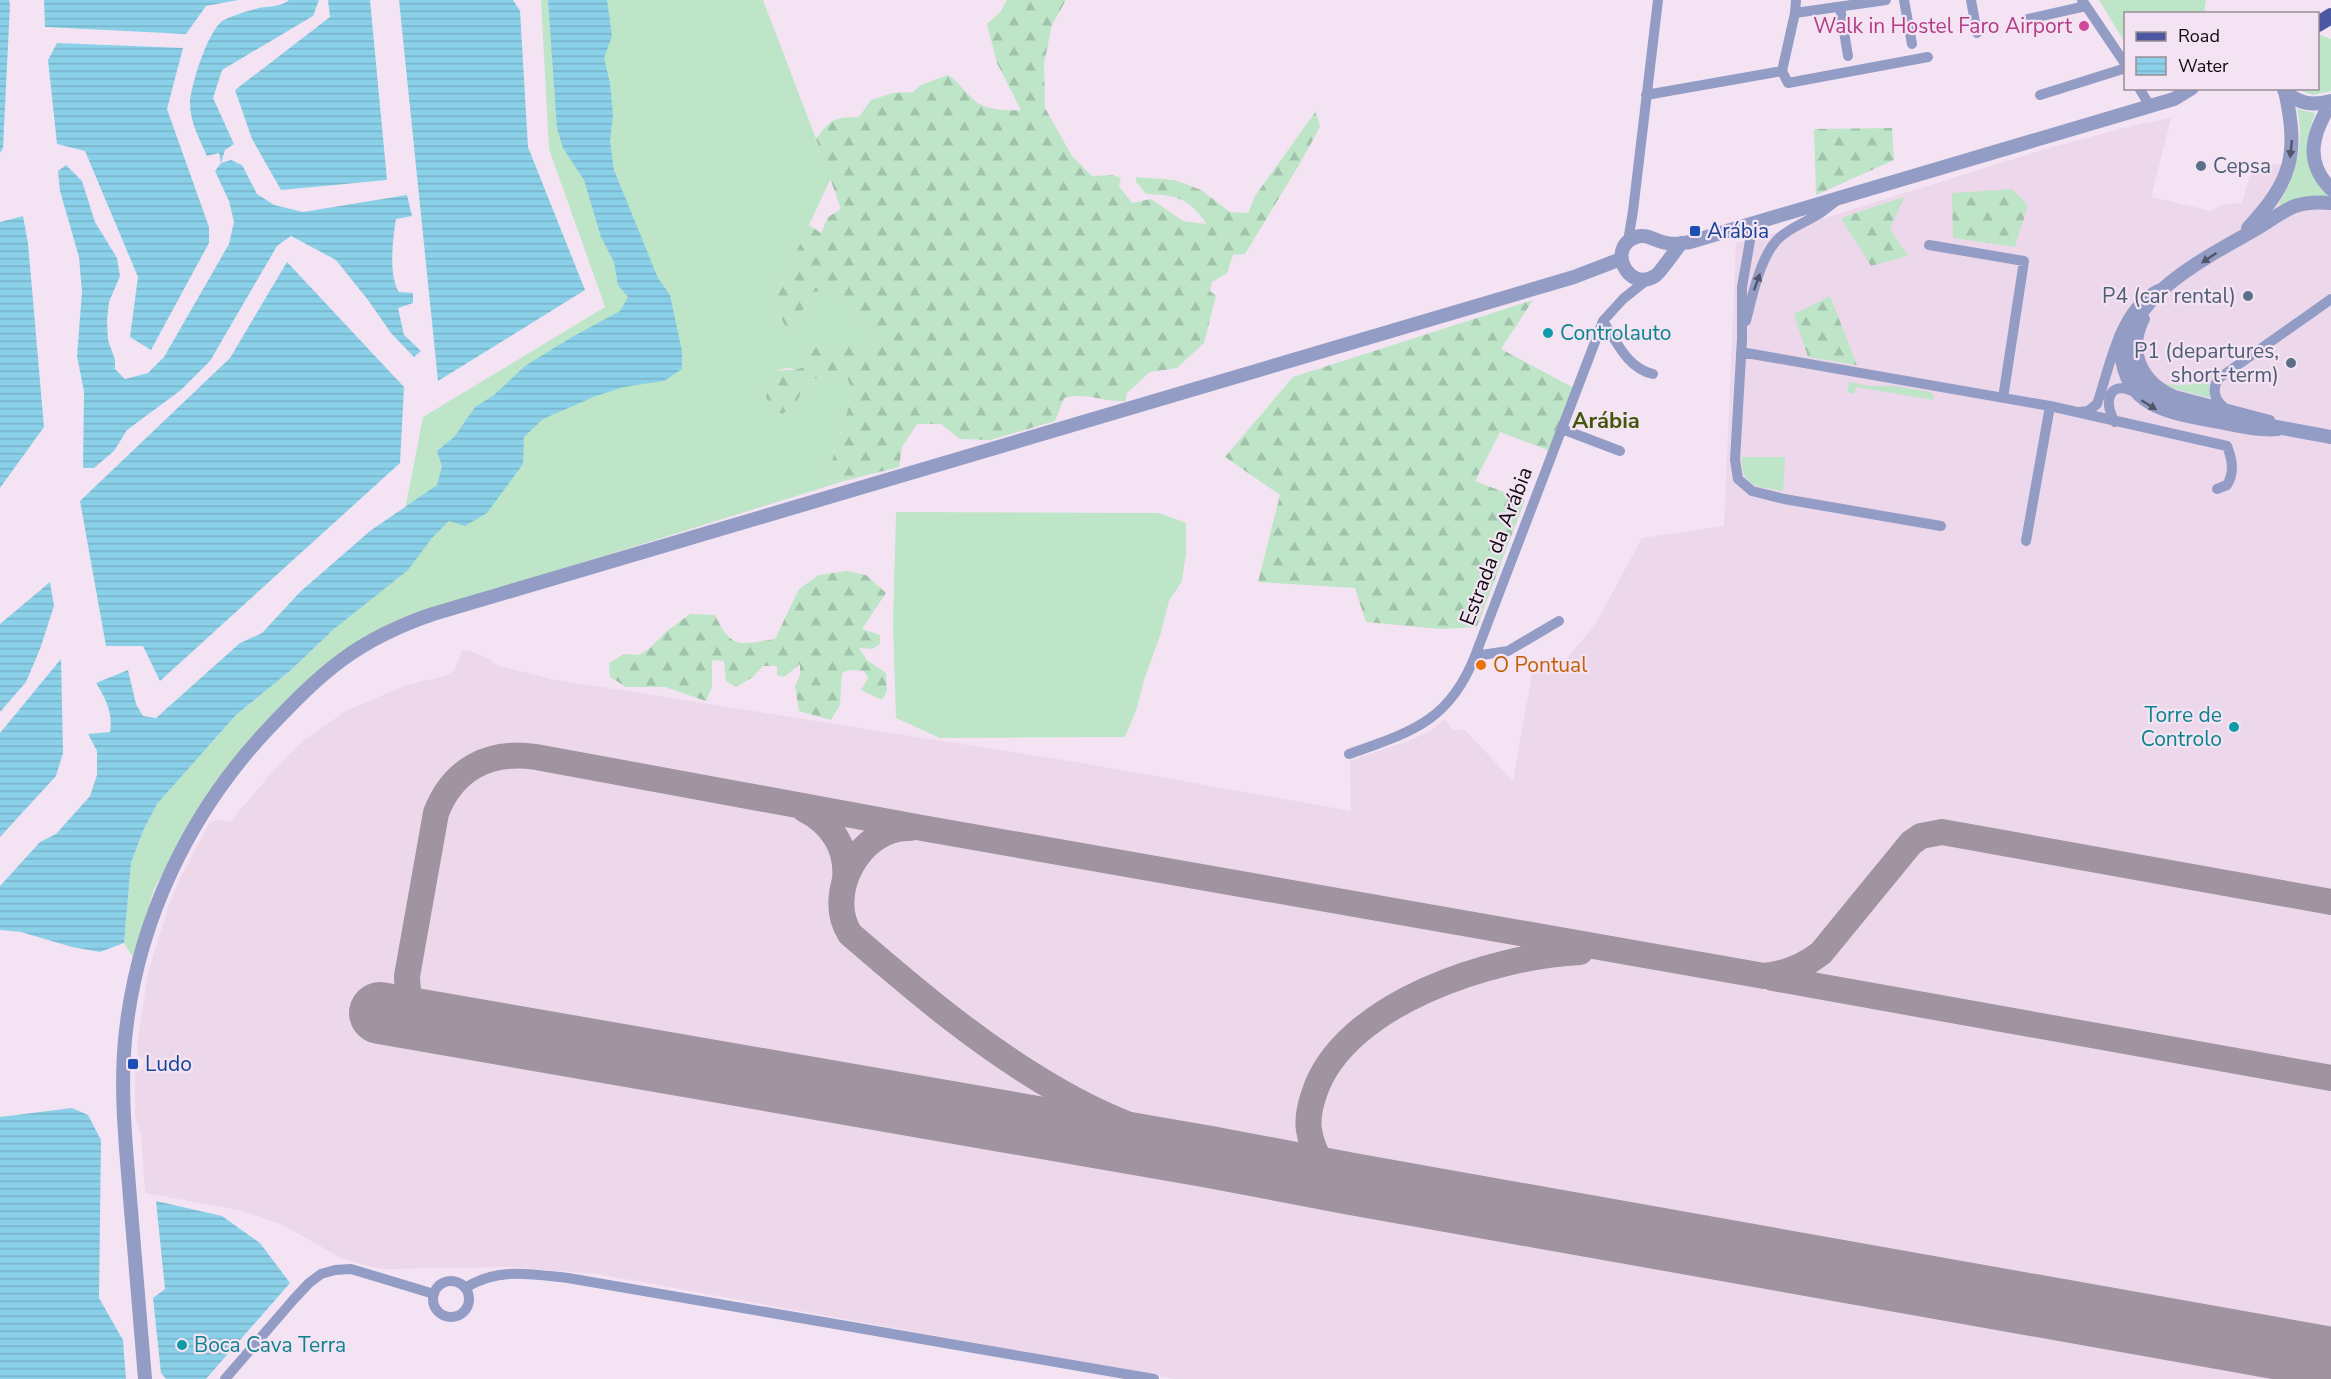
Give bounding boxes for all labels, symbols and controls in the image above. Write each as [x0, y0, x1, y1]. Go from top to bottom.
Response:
place label: Walk in Hostel Faro Airport [1813, 12, 2073, 40]
legend [2124, 12, 2319, 90]
marker: Walk in Hostel Faro Airport [2077, 19, 2091, 33]
text: Road [2178, 24, 2220, 48]
text: Water [2178, 54, 2229, 78]
one-way arrow [2286, 139, 2295, 158]
place label: Cepsa [2213, 152, 2271, 180]
marker: Cepsa [2194, 159, 2208, 173]
place label: Arábia [1707, 217, 1769, 245]
marker: Arábia [1688, 224, 1702, 238]
one-way arrow [2201, 252, 2217, 263]
one-way arrow [1752, 273, 1762, 291]
place label: P4 (car rental) [2102, 282, 2236, 310]
marker: P4 (car rental) [2241, 289, 2255, 303]
place label: Controlauto [1560, 319, 1671, 347]
marker: Controlauto [1541, 326, 1555, 340]
place label: P1 (departures, short-term) [2134, 337, 2279, 389]
marker: P1 (departures, short-term) [2284, 356, 2298, 370]
one-way arrow [2141, 399, 2157, 410]
district label: Arábia [1572, 406, 1640, 436]
street label: Estrada da Arábia [1453, 463, 1539, 629]
place label: O Pontual [1493, 651, 1588, 679]
marker: O Pontual [1474, 658, 1488, 672]
place label: Torre de Controlo [2141, 701, 2222, 753]
marker: Torre de Controlo [2227, 720, 2241, 734]
place label: Ludo [145, 1050, 192, 1078]
marker: Ludo [126, 1057, 140, 1071]
place label: Boca Cava Terra [194, 1331, 346, 1359]
marker: Boca Cava Terra [175, 1338, 189, 1352]

